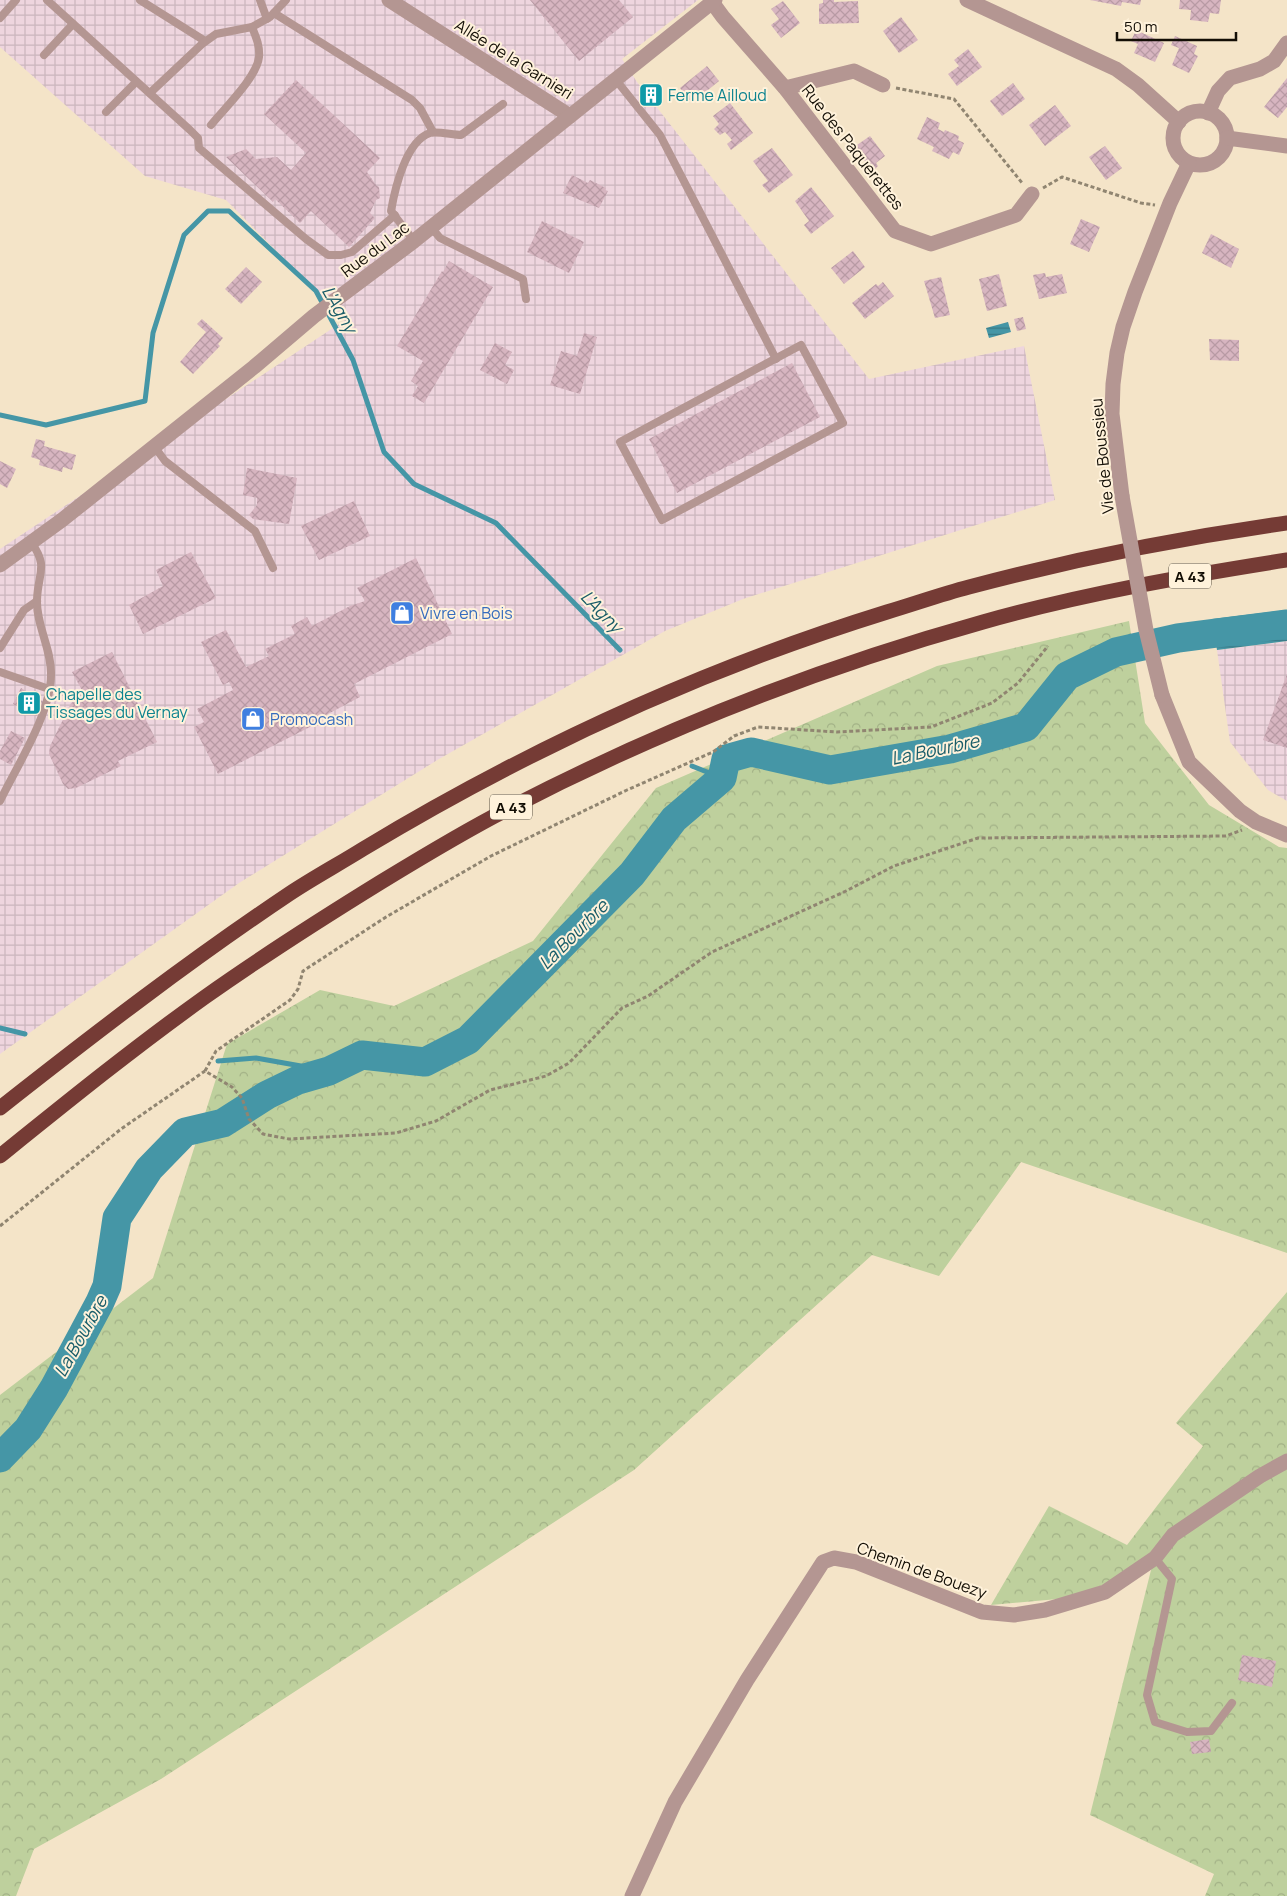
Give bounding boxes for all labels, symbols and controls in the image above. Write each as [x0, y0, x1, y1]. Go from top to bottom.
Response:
scale bar [1117, 10, 1236, 42]
street label: Allée de la Garnieri [451, 14, 577, 104]
text: 50 m [1124, 16, 1158, 37]
street label: Rue des Paquerettes [797, 80, 909, 214]
building icon: Ferme Ailloud [638, 82, 664, 108]
place label: Ferme Ailloud [668, 84, 767, 106]
street label: Rue du Lac [336, 216, 414, 282]
water label: L'Agny [317, 281, 364, 339]
street label: Vie de Boussieu [1085, 397, 1119, 515]
road number: A 43 [1169, 564, 1211, 588]
water label: L'Agny [576, 584, 630, 639]
shop icon: Vivre en Bois [389, 600, 415, 626]
place label: Vivre en Bois [420, 602, 513, 624]
place label: Chapelle des Tissages du Vernay [46, 683, 188, 723]
building icon: Chapelle des Tissages du Vernay [16, 690, 42, 716]
shop icon: Promocash [240, 706, 266, 732]
place label: Promocash [270, 708, 353, 730]
water label: La Bourbre [889, 728, 983, 770]
road number: A 43 [490, 794, 532, 820]
water label: La Bourbre [533, 893, 614, 974]
water label: La Bourbre [48, 1290, 113, 1381]
street label: Chemin de Bouezy [854, 1536, 991, 1604]

